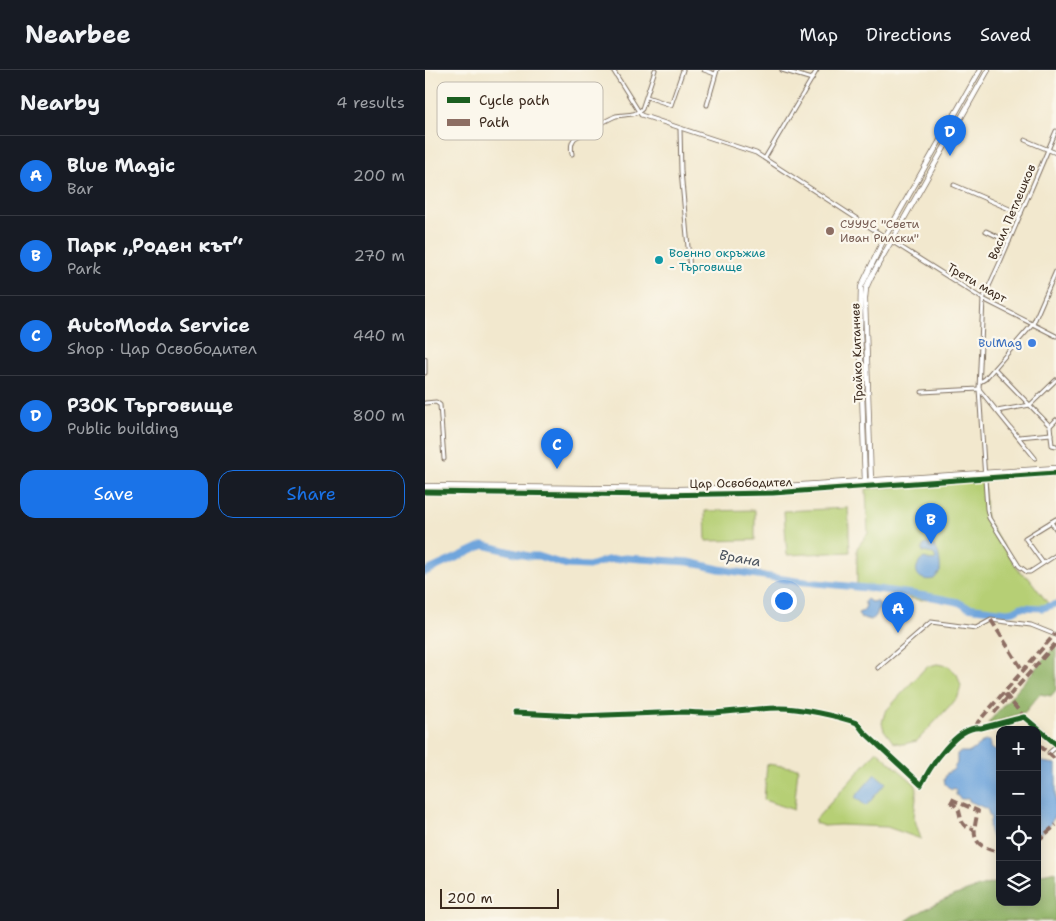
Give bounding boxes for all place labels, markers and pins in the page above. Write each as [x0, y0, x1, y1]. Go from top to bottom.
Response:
pin: D [934, 115, 966, 156]
place label: СУУУС "Свети Иван Рилски" [840, 216, 920, 246]
marker: СУУУС "Свети Иван Рилски" [824, 225, 836, 237]
place label: Военно окръжие - Търговище [669, 245, 766, 275]
marker: Военно окръжие - Търговище [653, 254, 665, 266]
place label: BulMag [978, 335, 1022, 351]
marker: BulMag [1026, 337, 1038, 349]
pin: C [541, 428, 573, 469]
pin: B [915, 503, 947, 544]
pin: A [882, 592, 914, 633]

